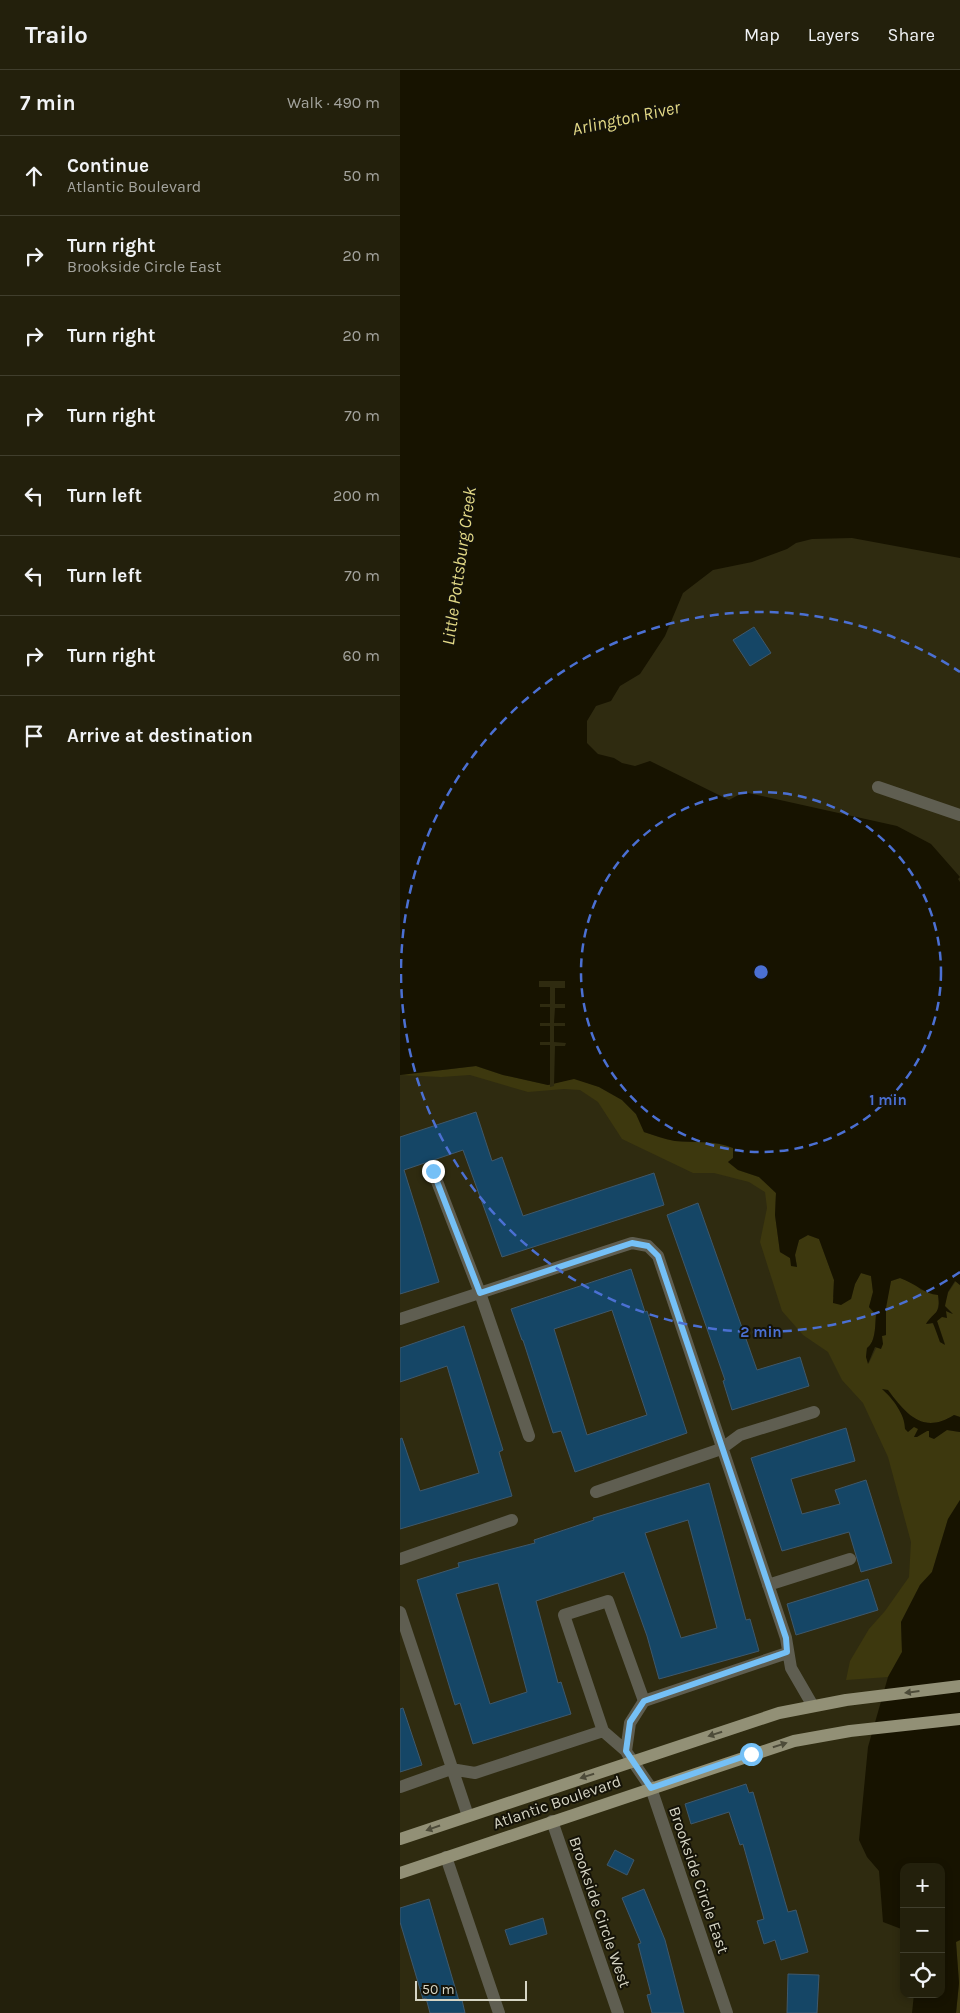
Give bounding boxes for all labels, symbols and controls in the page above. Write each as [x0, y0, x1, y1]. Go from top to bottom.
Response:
text: Trailo [25, 21, 88, 49]
text: Map [744, 24, 780, 46]
text: Layers [808, 24, 860, 46]
text: Share [888, 24, 935, 46]
text: 7 min [20, 91, 76, 115]
text: Walk · 490 m [287, 93, 380, 112]
water label: Arlington River [570, 96, 683, 140]
text: Continue [67, 155, 149, 177]
icon: ahead [20, 162, 48, 190]
text: 50 m [343, 166, 380, 185]
text: Atlantic Boulevard [67, 177, 201, 196]
text: Turn right [67, 235, 156, 257]
icon: right [20, 242, 48, 270]
text: 20 m [342, 246, 380, 265]
text: Brookside Circle East [67, 257, 221, 276]
icon: right [20, 322, 48, 350]
text: Turn right [67, 325, 156, 347]
text: 20 m [342, 326, 380, 345]
icon: right [20, 402, 48, 430]
text: Turn right [67, 405, 156, 427]
text: 70 m [344, 406, 380, 425]
icon: left [20, 482, 48, 510]
water label: Little Pottsburg Creek [437, 484, 481, 647]
text: Turn left [67, 485, 142, 507]
text: 200 m [333, 486, 380, 505]
icon: left [20, 562, 48, 590]
text: Turn left [67, 565, 142, 587]
text: 70 m [344, 566, 380, 585]
icon: right [20, 642, 48, 670]
text: Turn right [67, 645, 156, 667]
text: 60 m [343, 646, 380, 665]
icon: arrive [20, 722, 48, 750]
text: Arrive at destination [67, 725, 253, 747]
centre of rings [752, 963, 770, 981]
text: 1 min [869, 1091, 907, 1109]
route end [422, 1160, 445, 1183]
text: 2 min [740, 1323, 782, 1341]
one-way arrow [903, 1688, 919, 1696]
one-way arrow [707, 1731, 722, 1738]
one-way arrow [773, 1741, 788, 1749]
route start [740, 1743, 763, 1766]
street label: Atlantic Boulevard [490, 1771, 624, 1833]
one-way arrow [579, 1773, 594, 1781]
street label: Brookside Circle East [665, 1804, 733, 1956]
one-way arrow [425, 1825, 440, 1832]
street label: Brookside Circle West [565, 1834, 635, 1990]
map controls [900, 1863, 945, 1998]
button: + [900, 1863, 945, 1908]
button: − [900, 1908, 945, 1953]
button: locate [900, 1953, 945, 1998]
scale bar [415, 1978, 528, 2001]
text: 50 m [422, 1981, 455, 1998]

